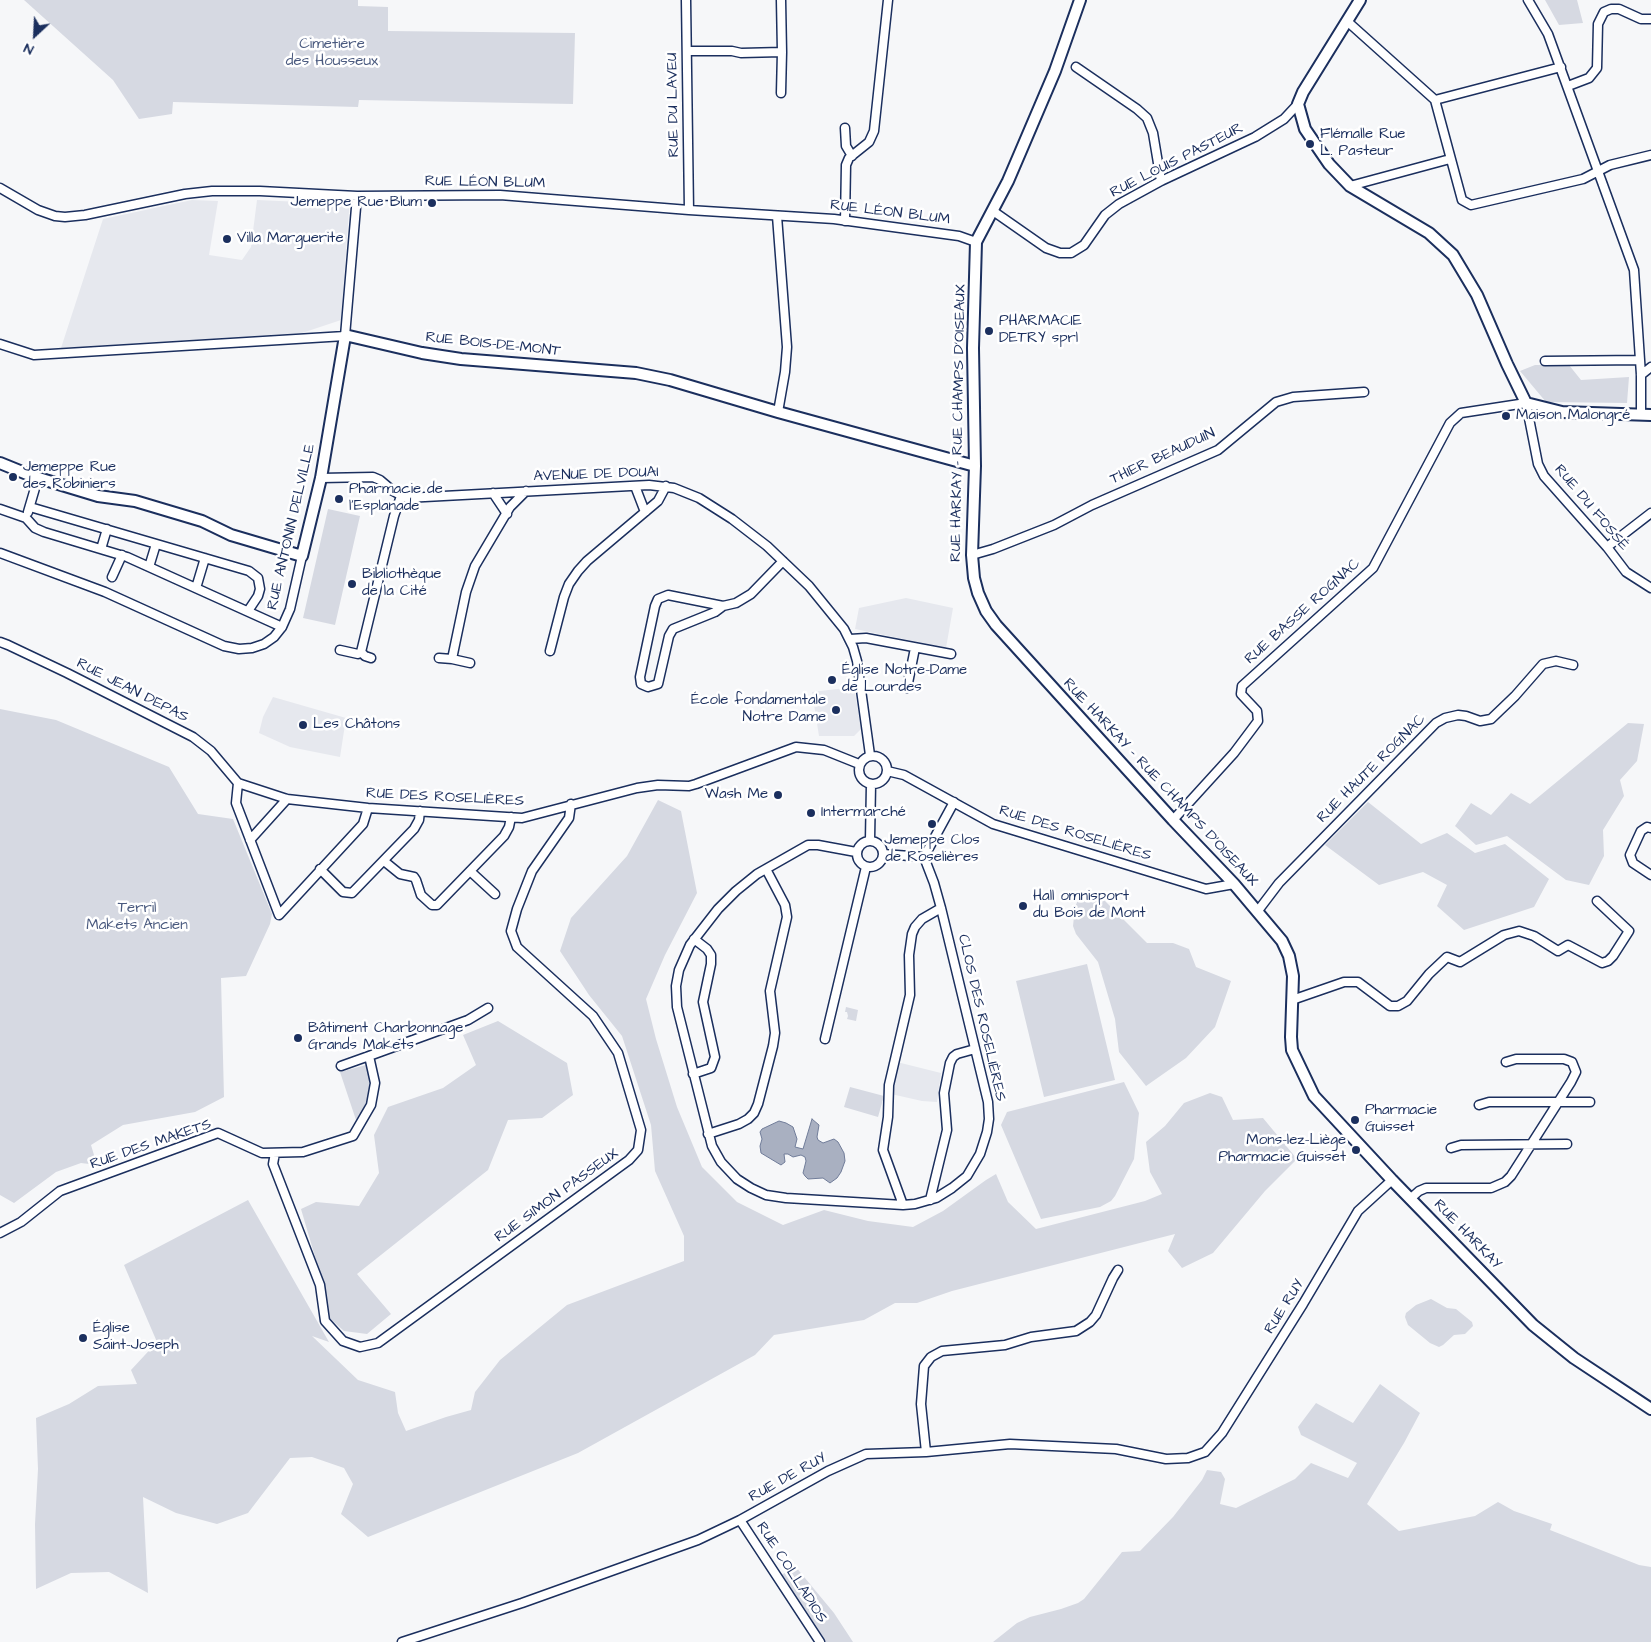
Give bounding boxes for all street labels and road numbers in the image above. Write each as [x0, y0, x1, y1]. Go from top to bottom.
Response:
street label: RUE DU LAVEU [664, 52, 684, 158]
street label: RUE LOUIS PASTEUR [1107, 120, 1247, 202]
street label: RUE LÉON BLUM [425, 173, 545, 193]
street label: RUE LÉON BLUM [829, 197, 951, 229]
street label: RUE HARKAY - RUE CHAMPS D'OISEAUX [948, 284, 970, 562]
street label: RUE BOIS-DE-MONT [425, 329, 561, 361]
street label: THIER BEAUDUIN [1108, 425, 1218, 489]
street label: RUE ANTONIN DELVILLE [264, 442, 320, 612]
street label: RUE DU FOSSÉ [1550, 461, 1632, 555]
street label: AVENUE DE DOUAI [533, 464, 659, 486]
street label: RUE BASSE ROGNAC [1242, 555, 1364, 669]
street label: RUE JEAN DEPAS [73, 655, 191, 727]
street label: RUE HARKAY - RUE CHAMPS D'OISEAUX [1059, 675, 1261, 891]
street label: RUE HAUTE ROGNAC [1314, 711, 1430, 827]
street label: RUE DES ROSELIÈRES [366, 785, 524, 811]
street label: RUE DES ROSELIÈRES [997, 802, 1153, 866]
street label: CLOS DES ROSELIÈRES [953, 933, 1009, 1103]
street label: RUE DES MAKETS [88, 1116, 214, 1174]
street label: RUE SIMON PASSEUX [492, 1145, 622, 1247]
street label: RUE HARKAY [1429, 1196, 1505, 1274]
street label: RUE RUY [1261, 1276, 1309, 1338]
street label: RUE DE RUY [746, 1449, 830, 1507]
street label: RUE COLLADIOS [752, 1519, 830, 1627]

